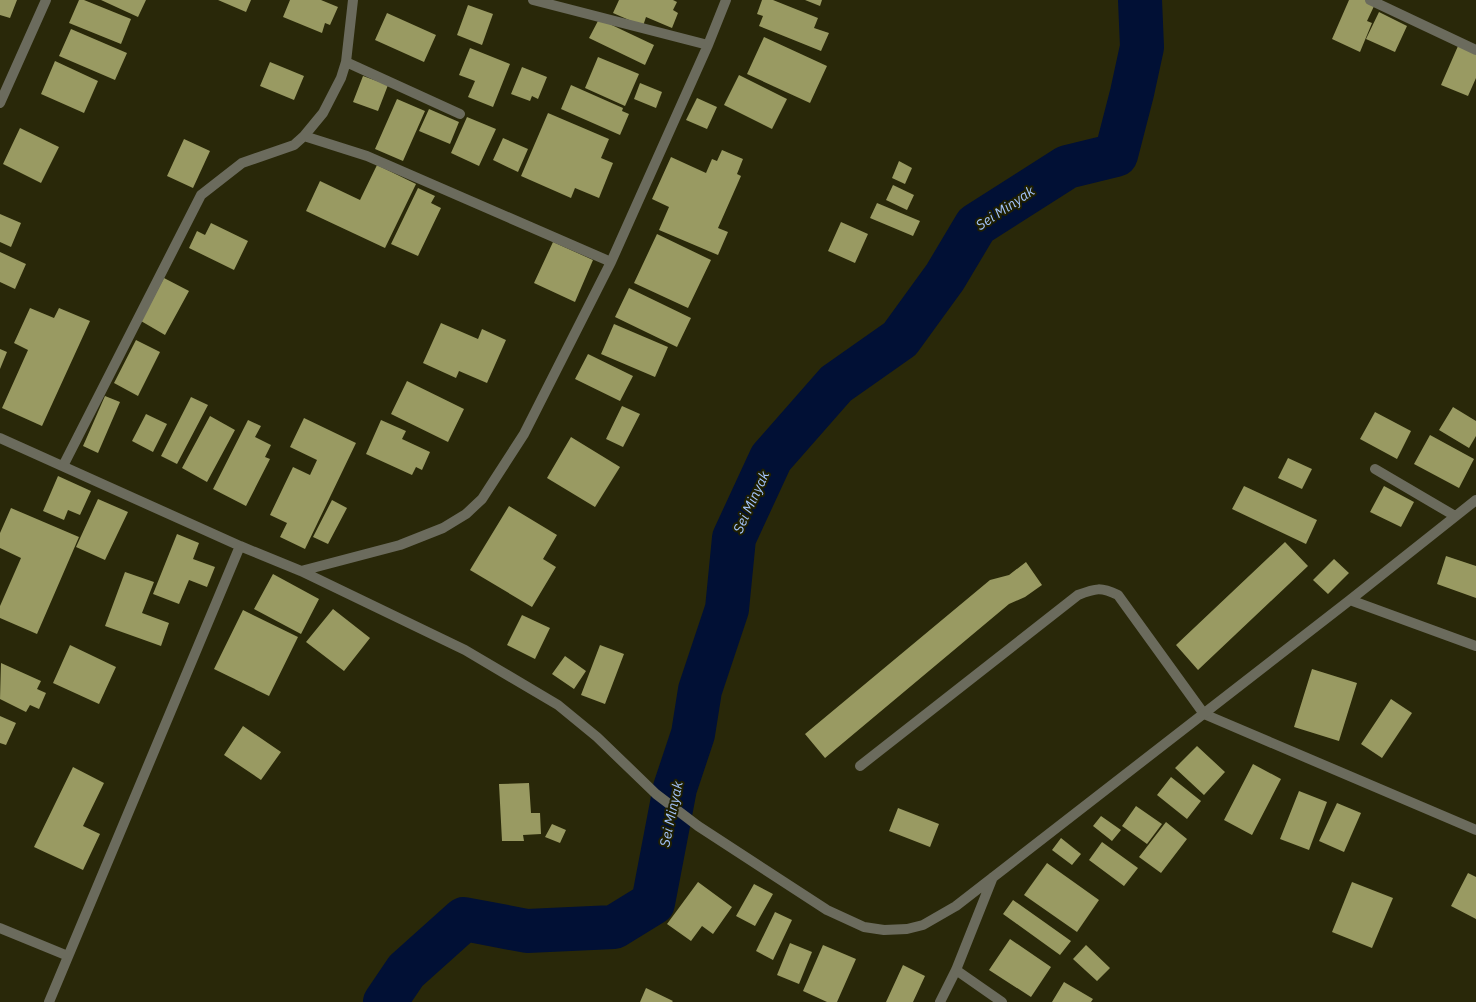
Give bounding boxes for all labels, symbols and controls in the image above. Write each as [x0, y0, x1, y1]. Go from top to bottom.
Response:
water label: Sei Minyak [972, 181, 1038, 234]
water label: Sei Minyak [729, 467, 774, 536]
water label: Sei Minyak [655, 779, 687, 849]

